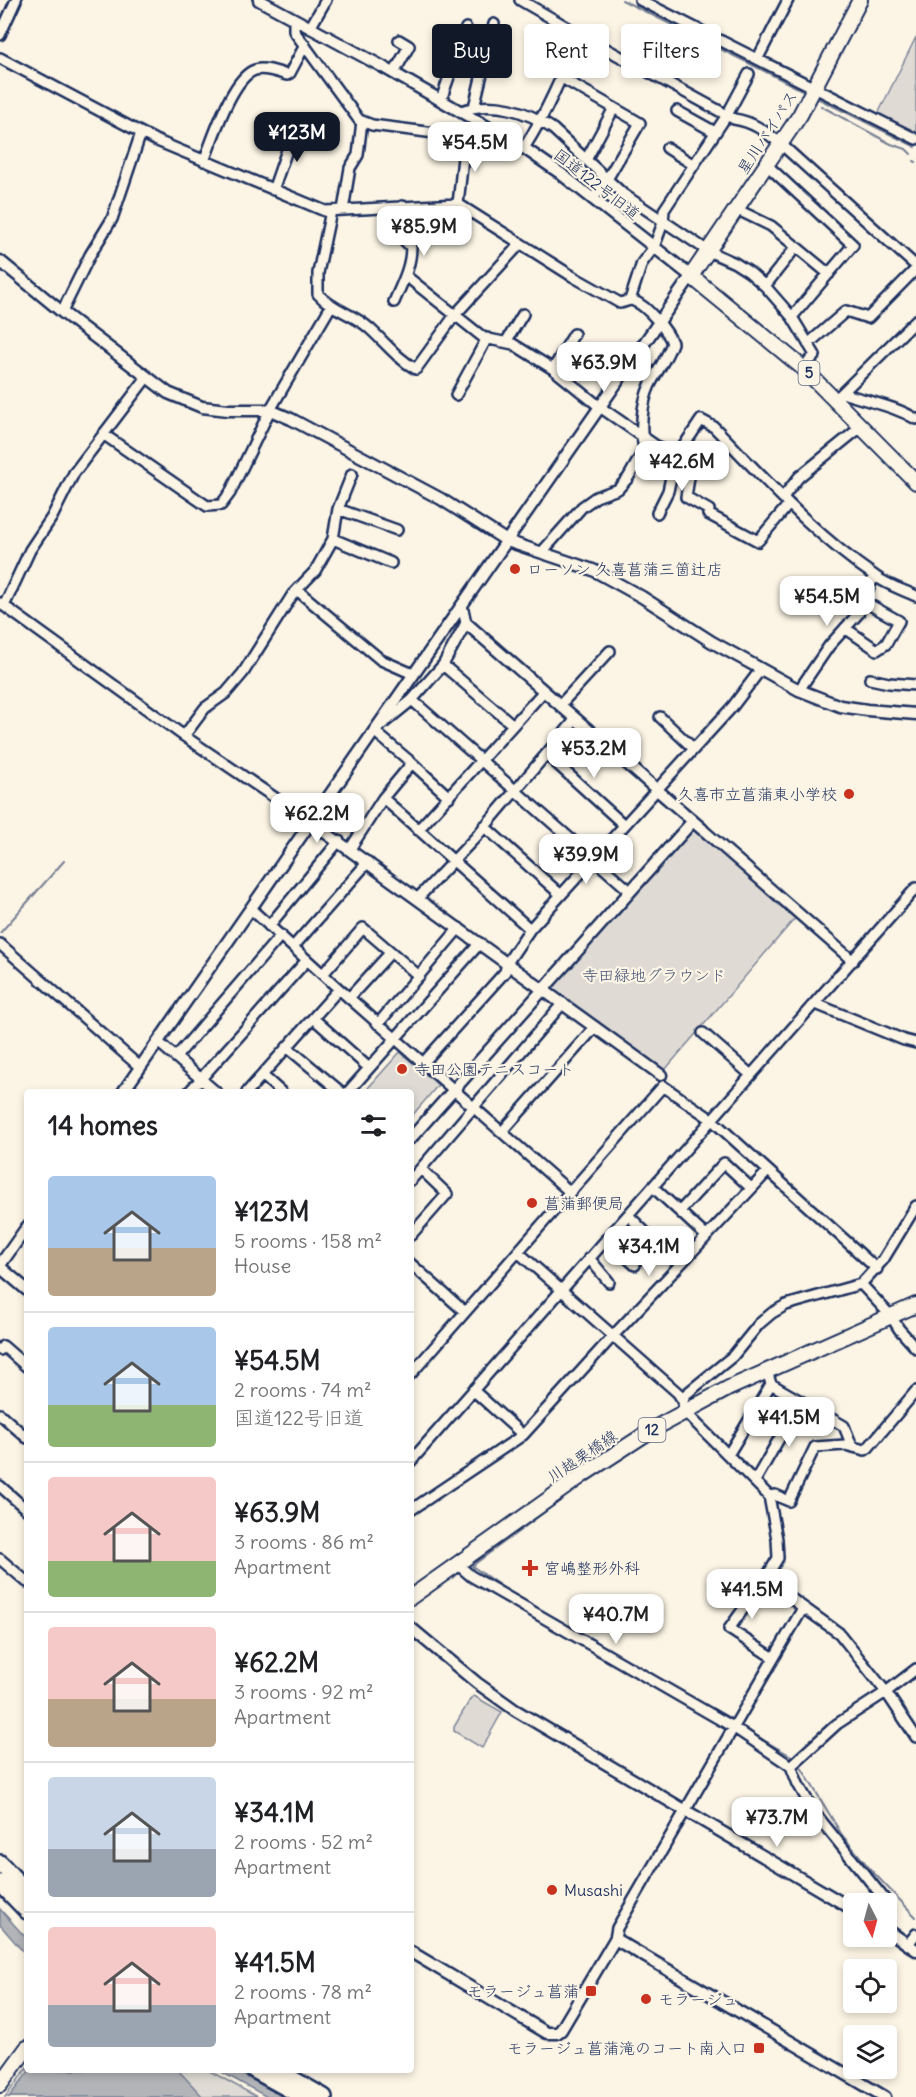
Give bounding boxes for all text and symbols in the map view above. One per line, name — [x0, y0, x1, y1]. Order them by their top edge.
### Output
chip: Buy — [432, 24, 512, 78]
chip: Rent — [524, 24, 609, 78]
chip: Filters — [621, 24, 721, 78]
street label: 星川バイパス — [733, 86, 801, 178]
pin: ¥123M — [255, 112, 339, 163]
text: ¥123M — [268, 119, 326, 144]
pin: ¥54.5M — [426, 122, 524, 173]
text: ¥54.5M — [442, 129, 508, 154]
street label: 国道122号旧道 — [550, 144, 644, 224]
pin: ¥85.9M — [375, 206, 473, 257]
text: ¥85.9M — [391, 213, 457, 238]
pin: ¥63.9M — [555, 342, 653, 393]
text: ¥63.9M — [571, 349, 637, 374]
road number: 5 — [798, 361, 820, 385]
pin: ¥42.6M — [633, 441, 731, 492]
text: ¥42.6M — [649, 448, 715, 473]
place label: ローソン 久喜菖蒲三箇辻店 — [527, 559, 723, 579]
marker: ローソン 久喜菖蒲三箇辻店 — [508, 562, 522, 576]
pin: ¥54.5M — [778, 576, 876, 627]
text: ¥54.5M — [794, 583, 860, 608]
pin: ¥53.2M — [545, 728, 643, 779]
text: ¥53.2M — [561, 735, 627, 760]
place label: 久喜市立菖蒲東小学校 — [677, 784, 837, 804]
marker: 久喜市立菖蒲東小学校 — [842, 787, 856, 801]
pin: ¥62.2M — [268, 793, 366, 844]
text: ¥62.2M — [284, 800, 350, 825]
pin: ¥39.9M — [537, 834, 635, 885]
text: ¥39.9M — [553, 841, 619, 866]
park label: 寺田緑地グラウンド — [582, 965, 726, 985]
place label: 寺田公園テニスコート — [414, 1059, 574, 1079]
marker: 寺田公園テニスコート — [395, 1062, 409, 1076]
text: 14 homes — [48, 1109, 158, 1142]
icon: filters — [357, 1109, 390, 1142]
place label: 菖蒲郵便局 — [544, 1193, 624, 1213]
text: ¥123M — [234, 1195, 310, 1228]
marker: 菖蒲郵便局 — [525, 1196, 539, 1210]
icon: home — [96, 1200, 168, 1272]
pin: ¥34.1M — [600, 1226, 698, 1277]
text: 5 rooms · 158 m² — [234, 1228, 382, 1253]
text: ¥34.1M — [618, 1233, 680, 1258]
text: House — [234, 1253, 291, 1278]
text: ¥54.5M — [234, 1344, 321, 1377]
icon: home — [96, 1351, 168, 1423]
text: 2 rooms · 74 m² — [234, 1377, 371, 1402]
pin: ¥41.5M — [740, 1397, 838, 1448]
text: ¥41.5M — [758, 1404, 820, 1429]
text: 国道122号旧道 — [234, 1405, 364, 1430]
road number: 12 — [638, 1418, 666, 1442]
street label: 川越栗橋線 — [543, 1425, 621, 1487]
text: ¥63.9M — [234, 1496, 320, 1529]
icon: home — [96, 1501, 168, 1573]
text: 3 rooms · 86 m² — [234, 1529, 374, 1554]
text: Apartment — [234, 1554, 331, 1579]
place label: 宮嶋整形外科 — [544, 1558, 640, 1578]
marker: 宮嶋整形外科 — [521, 1559, 539, 1577]
pin: ¥41.5M — [703, 1569, 801, 1620]
text: ¥41.5M — [721, 1576, 783, 1601]
pin: ¥40.7M — [567, 1594, 665, 1645]
text: ¥40.7M — [583, 1601, 649, 1626]
text: ¥62.2M — [234, 1646, 319, 1679]
icon: home — [96, 1651, 168, 1723]
text: 3 rooms · 92 m² — [234, 1679, 373, 1704]
text: Apartment — [234, 1704, 331, 1729]
text: ¥34.1M — [234, 1796, 315, 1829]
pin: ¥73.7M — [728, 1797, 826, 1848]
icon: home — [96, 1801, 168, 1873]
text: ¥73.7M — [745, 1804, 809, 1829]
text: 2 rooms · 52 m² — [234, 1829, 373, 1854]
text: Apartment — [234, 1854, 331, 1879]
place label: Musashi — [564, 1880, 623, 1900]
marker: Musashi — [545, 1883, 559, 1897]
north arrow — [843, 1893, 897, 1947]
map controls — [843, 1893, 897, 2079]
text: ¥41.5M — [234, 1946, 316, 1979]
icon: home — [96, 1951, 168, 2023]
button: locate — [843, 1959, 897, 2013]
text: 2 rooms · 78 m² — [234, 1979, 372, 2004]
place label: モラージュ菖蒲 — [467, 1981, 579, 2001]
marker: モラージュ菖蒲 — [584, 1984, 598, 1998]
place label: モラージュ — [658, 1989, 738, 2009]
marker: モラージュ — [639, 1992, 653, 2006]
text: Apartment — [234, 2004, 331, 2029]
button: layers — [843, 2025, 897, 2079]
place label: モラージュ菖蒲滝のコート南入口 — [507, 2038, 747, 2058]
marker: モラージュ菖蒲滝のコート南入口 — [752, 2041, 766, 2055]

